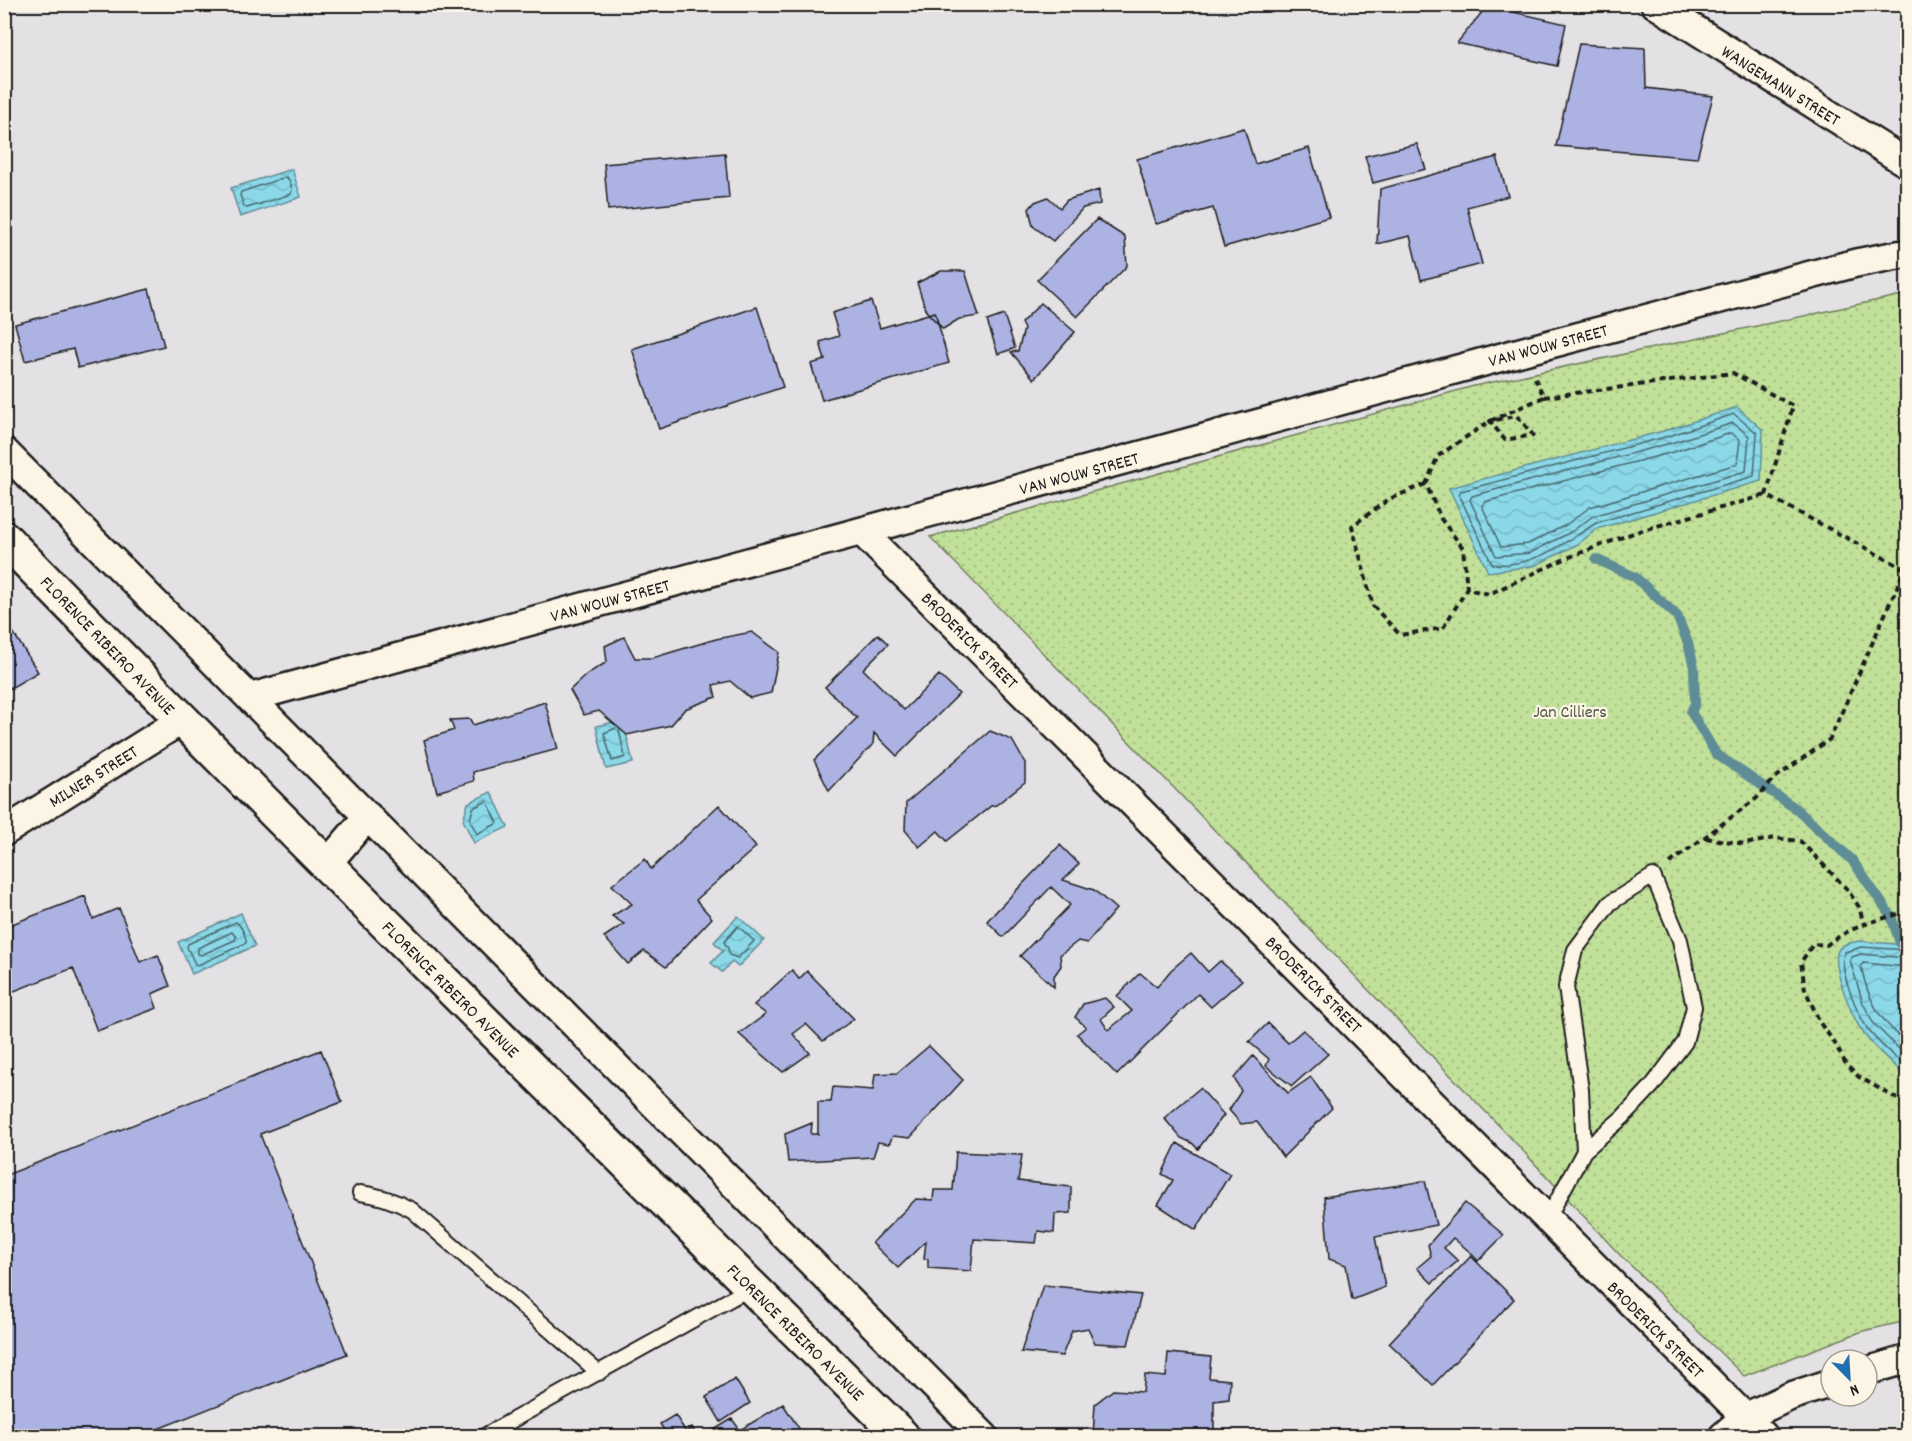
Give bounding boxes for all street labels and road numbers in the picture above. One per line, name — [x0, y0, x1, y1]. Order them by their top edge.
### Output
street label: WANGEMANN STREET — [1715, 40, 1844, 134]
street label: VAN WOUW STREET — [1486, 319, 1611, 375]
street label: VAN WOUW STREET — [1017, 447, 1142, 503]
street label: FLORENCE RIBEIRO AVENUE — [33, 572, 179, 722]
street label: VAN WOUW STREET — [548, 574, 673, 630]
street label: BRODERICK STREET — [914, 588, 1022, 696]
street label: MILNER STREET — [45, 741, 144, 815]
street label: FLORENCE RIBEIRO AVENUE — [375, 917, 523, 1065]
street label: BRODERICK STREET — [1258, 932, 1366, 1040]
street label: FLORENCE RIBEIRO AVENUE — [720, 1260, 868, 1408]
street label: BRODERICK STREET — [1600, 1277, 1708, 1385]

